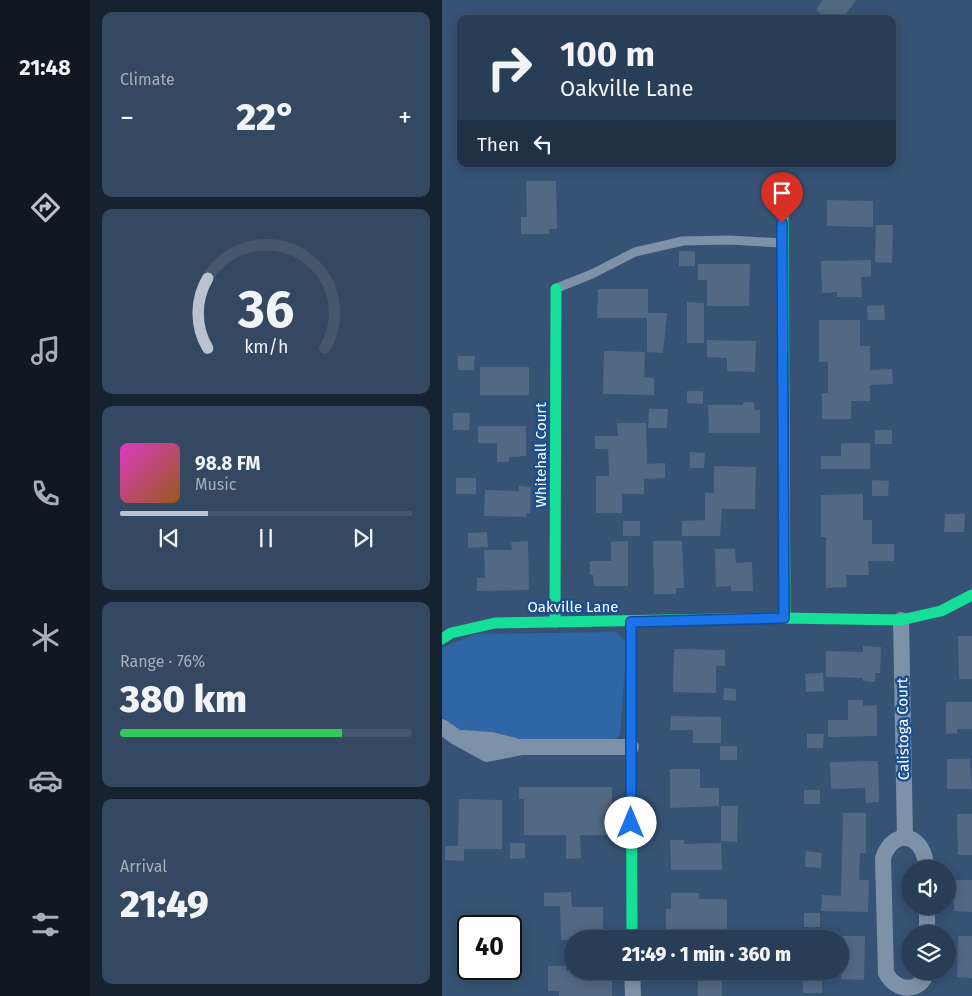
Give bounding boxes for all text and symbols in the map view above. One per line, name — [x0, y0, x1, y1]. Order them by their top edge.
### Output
text: 100 m — [560, 33, 655, 75]
icon: right — [477, 35, 542, 100]
text: 21:48 — [19, 54, 71, 81]
text: Climate — [120, 70, 175, 89]
text: Oakville Lane — [560, 75, 693, 102]
text: 22° — [236, 94, 296, 140]
text: − — [120, 101, 134, 134]
text: + — [398, 101, 412, 134]
icon: left — [529, 130, 557, 158]
text: Then — [477, 133, 519, 156]
pin — [761, 172, 803, 223]
icon: arrive — [768, 179, 796, 207]
icon: directions — [28, 190, 63, 225]
text: 36 — [237, 278, 294, 341]
icon: music — [28, 333, 63, 368]
text: km/h — [244, 336, 288, 358]
street label: Whitehall Court — [532, 402, 550, 508]
text: 98.8 FM — [195, 452, 260, 475]
text: Music — [195, 475, 236, 494]
icon: phone — [28, 476, 63, 511]
icon: previous — [155, 524, 183, 552]
icon: pause — [252, 524, 280, 552]
icon: next — [349, 524, 377, 552]
street label: Oakville Lane — [528, 598, 619, 616]
icon: climate — [28, 620, 63, 655]
text: Range · 76% — [120, 652, 205, 671]
text: 380 km — [120, 676, 247, 722]
street label: Calistoga Court — [893, 677, 913, 780]
icon: car — [28, 763, 63, 798]
position arrow — [604, 796, 656, 848]
text: Arrival — [120, 857, 167, 876]
map controls — [901, 860, 956, 980]
button: sound — [901, 860, 956, 915]
text: 21:49 — [120, 881, 209, 927]
icon: filters — [28, 907, 63, 942]
speed limit sign: 40 — [457, 915, 522, 980]
button: layers — [901, 925, 956, 980]
text: 21:49 · 1 min · 360 m — [622, 943, 791, 966]

